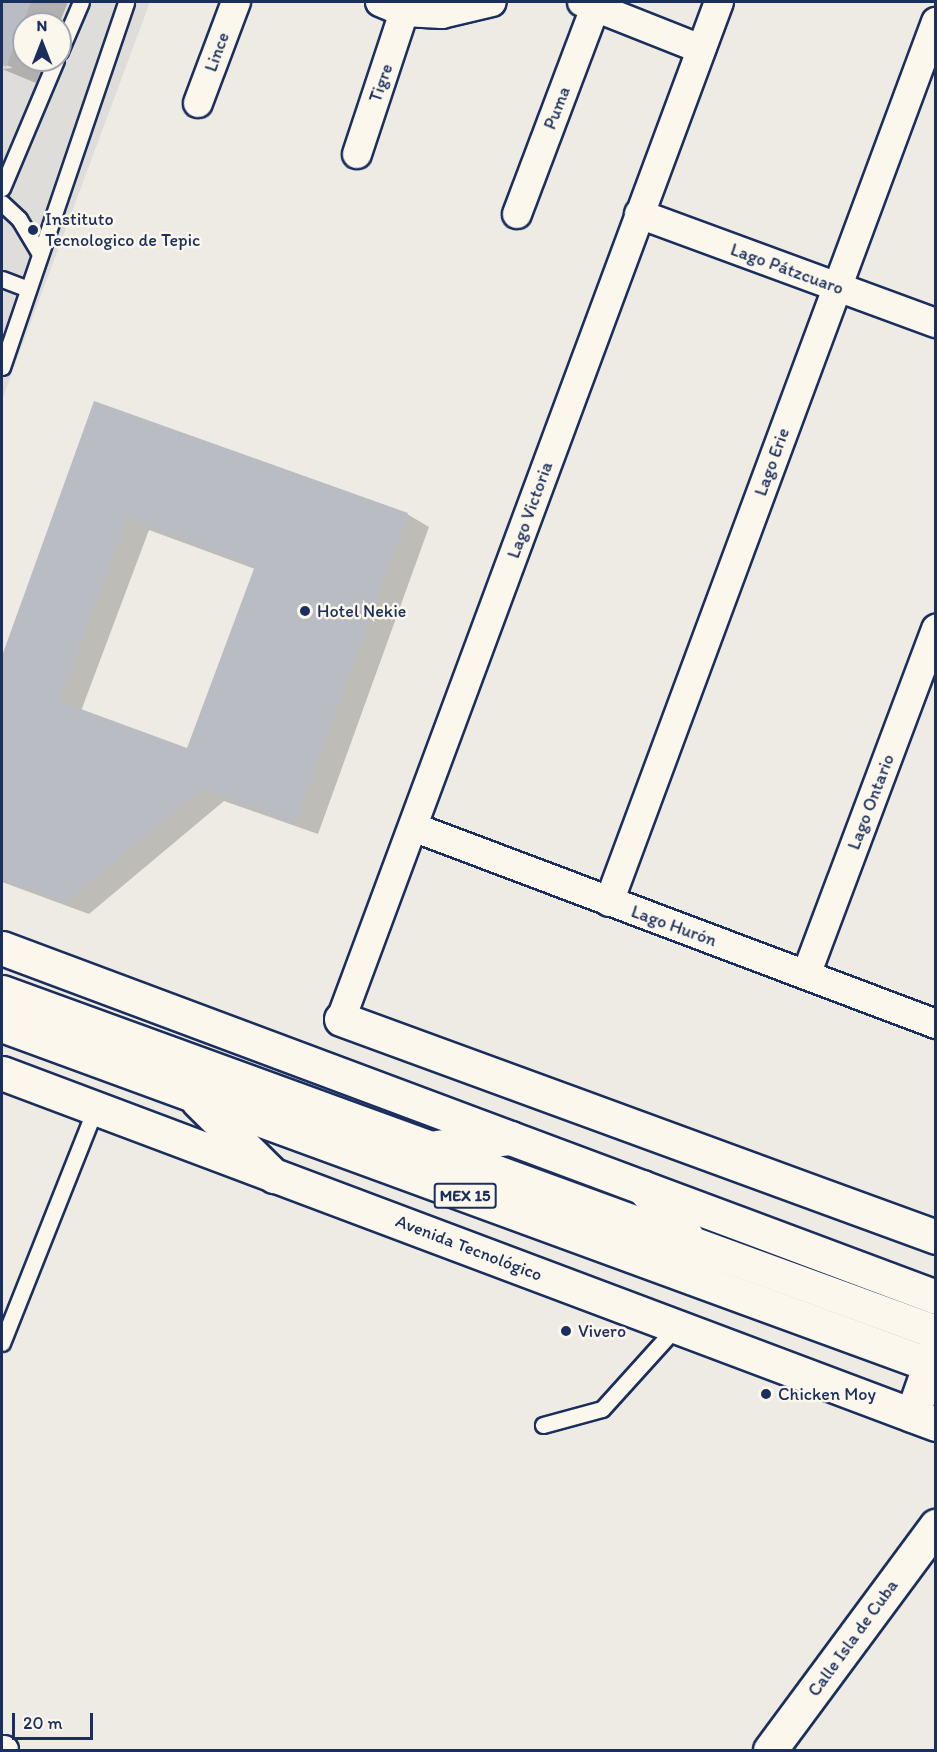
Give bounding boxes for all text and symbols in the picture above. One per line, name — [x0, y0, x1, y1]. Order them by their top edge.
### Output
north arrow — [12, 12, 72, 72]
text: N — [37, 16, 47, 35]
street label: Lince — [200, 29, 234, 75]
street label: Tigre — [364, 61, 398, 105]
street label: Puma — [539, 83, 575, 133]
place label: Instituto Tecnologico de Tepic — [45, 209, 200, 252]
marker: Instituto Tecnologico de Tepic — [26, 223, 40, 237]
street label: Lago Pátzcuaro — [728, 239, 846, 299]
street label: Lago Erie — [750, 425, 794, 499]
street label: Lago Victoria — [502, 459, 558, 561]
place label: Hotel Nekie — [317, 600, 406, 622]
marker: Hotel Nekie — [298, 604, 312, 618]
street label: Lago Ontario — [843, 751, 899, 853]
street label: Lago Hurón — [628, 901, 720, 951]
road number: MEX 15 — [434, 1183, 496, 1209]
street label: Avenida Tecnológico — [393, 1210, 545, 1286]
place label: Vivero — [578, 1320, 626, 1342]
marker: Vivero — [559, 1324, 573, 1338]
place label: Chicken Moy — [778, 1383, 876, 1405]
marker: Chicken Moy — [759, 1387, 773, 1401]
street label: Calle Isla de Cuba — [803, 1575, 903, 1701]
scale bar — [15, 1701, 96, 1739]
text: 20 m — [23, 1712, 63, 1734]

